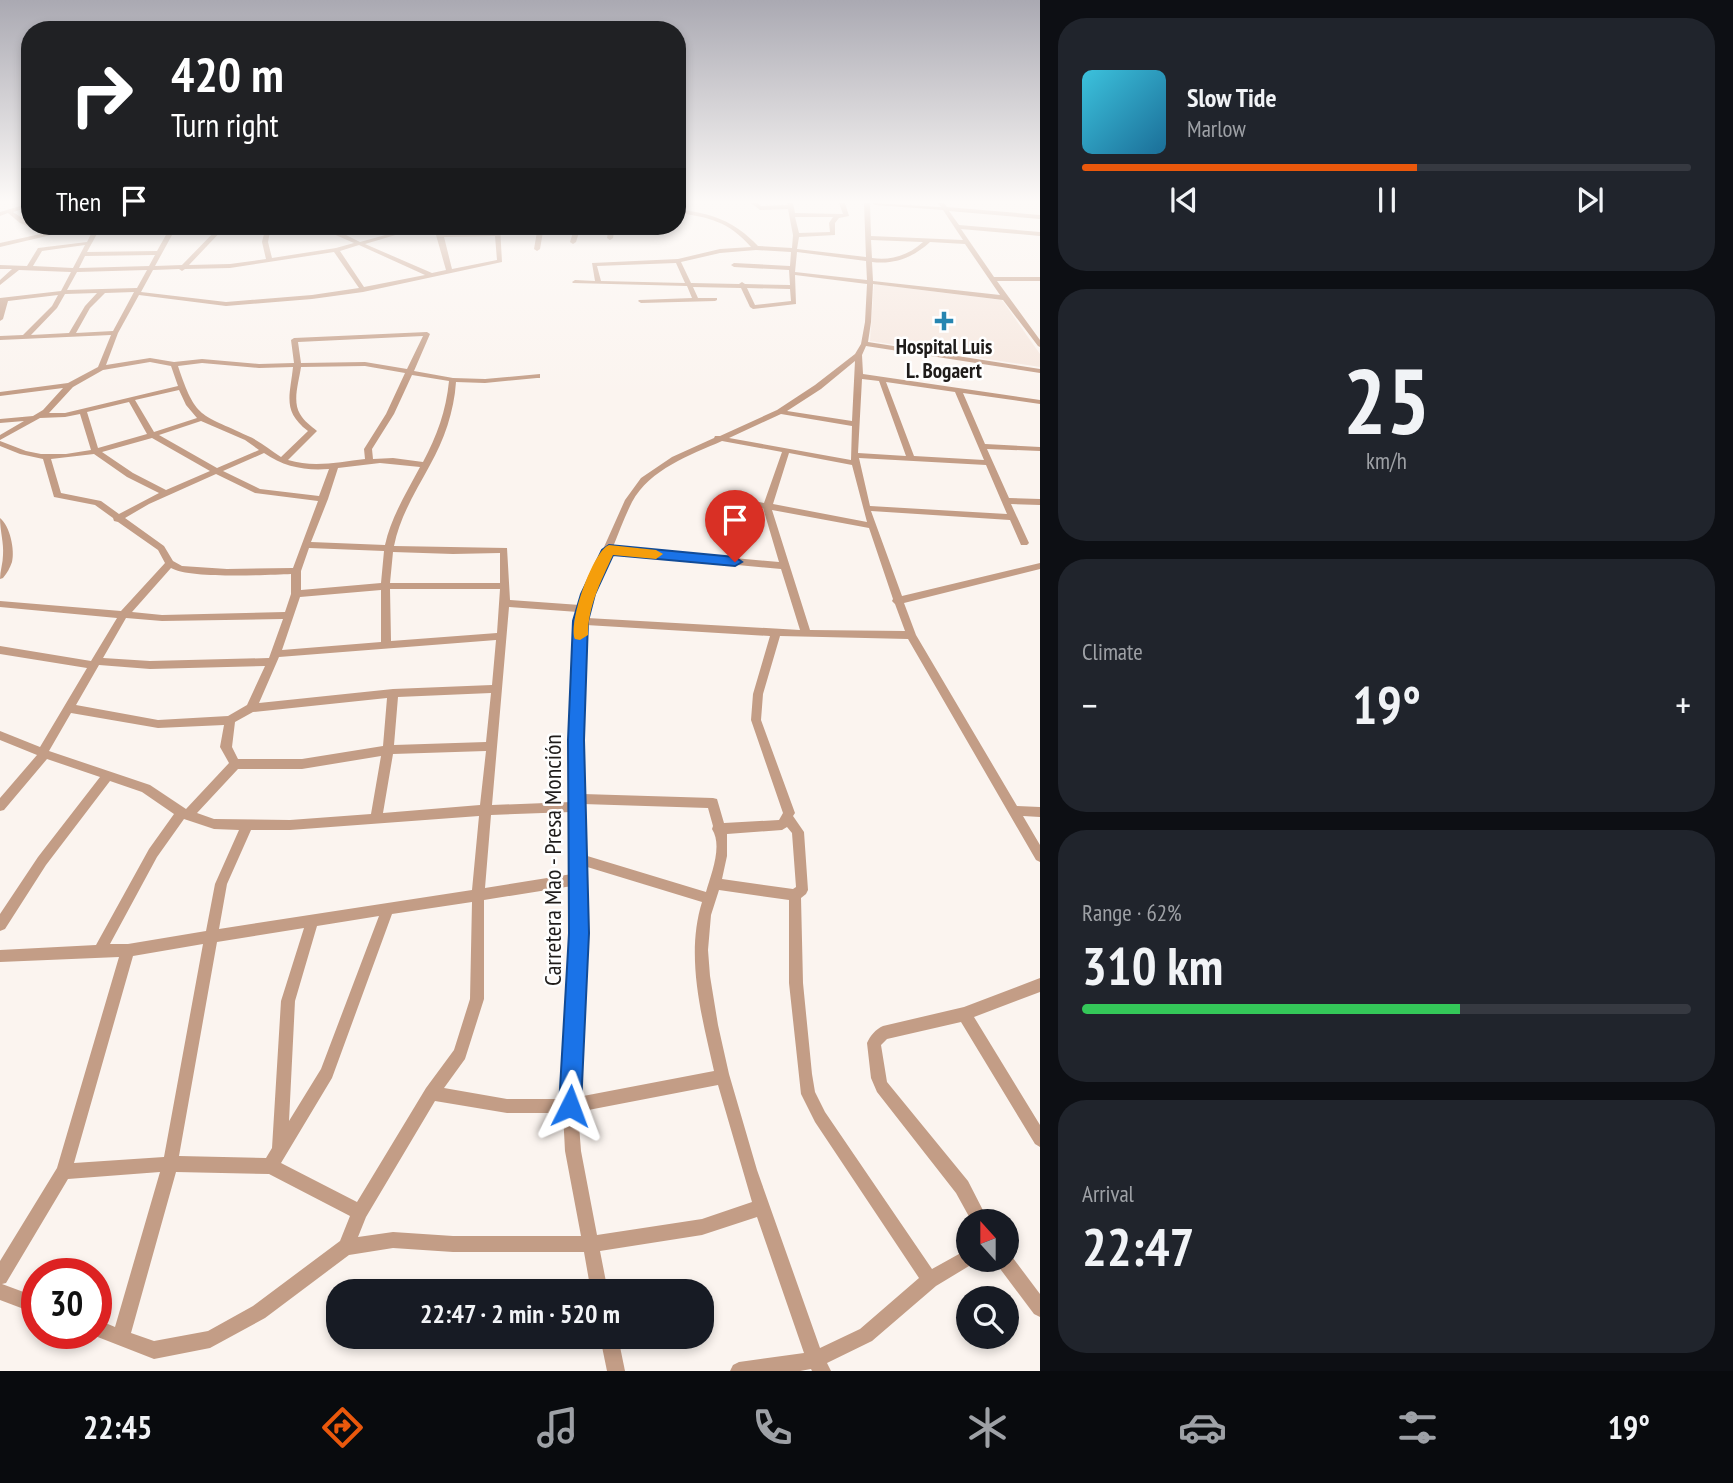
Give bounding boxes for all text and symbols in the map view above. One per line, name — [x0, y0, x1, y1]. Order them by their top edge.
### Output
text: 420 m — [171, 42, 284, 106]
icon: right — [56, 49, 147, 140]
text: Slow Tide — [1187, 81, 1277, 114]
text: Turn right — [171, 104, 279, 146]
text: Marlow — [1187, 114, 1246, 143]
icon: previous — [1165, 181, 1203, 219]
icon: pause — [1368, 181, 1406, 219]
icon: next — [1571, 181, 1609, 219]
icon: arrive — [115, 182, 153, 220]
text: Then — [56, 185, 101, 218]
marker: Hospital Luis L. Bogaert — [934, 311, 954, 331]
place label: Hospital Luis L. Bogaert — [896, 333, 992, 384]
text: 25 — [1343, 341, 1430, 459]
text: km/h — [1366, 446, 1407, 475]
pin — [705, 490, 765, 562]
icon: arrive — [716, 501, 754, 539]
text: Climate — [1082, 637, 1143, 666]
text: 19° — [1352, 671, 1421, 738]
text: − — [1082, 680, 1098, 729]
text: + — [1675, 680, 1691, 729]
street label: Carretera Mao - Presa Monción — [537, 734, 568, 986]
text: Range · 62% — [1082, 898, 1182, 927]
text: 310 km — [1082, 932, 1223, 999]
position arrow — [533, 1069, 607, 1143]
text: Arrival — [1082, 1179, 1134, 1208]
north arrow — [956, 1209, 1018, 1272]
map controls — [956, 1209, 1019, 1349]
text: 22:47 — [1082, 1213, 1194, 1280]
speed limit sign: 30 — [21, 1258, 112, 1349]
button: search — [956, 1286, 1019, 1349]
text: 22:47 · 2 min · 520 m — [420, 1297, 620, 1330]
icon: directions — [318, 1403, 367, 1452]
icon: music — [533, 1403, 582, 1452]
icon: phone — [748, 1403, 797, 1452]
icon: climate — [963, 1403, 1012, 1452]
icon: car — [1178, 1403, 1227, 1452]
icon: filters — [1393, 1403, 1442, 1452]
text: 22:45 — [83, 1406, 152, 1448]
text: 19° — [1608, 1406, 1650, 1448]

